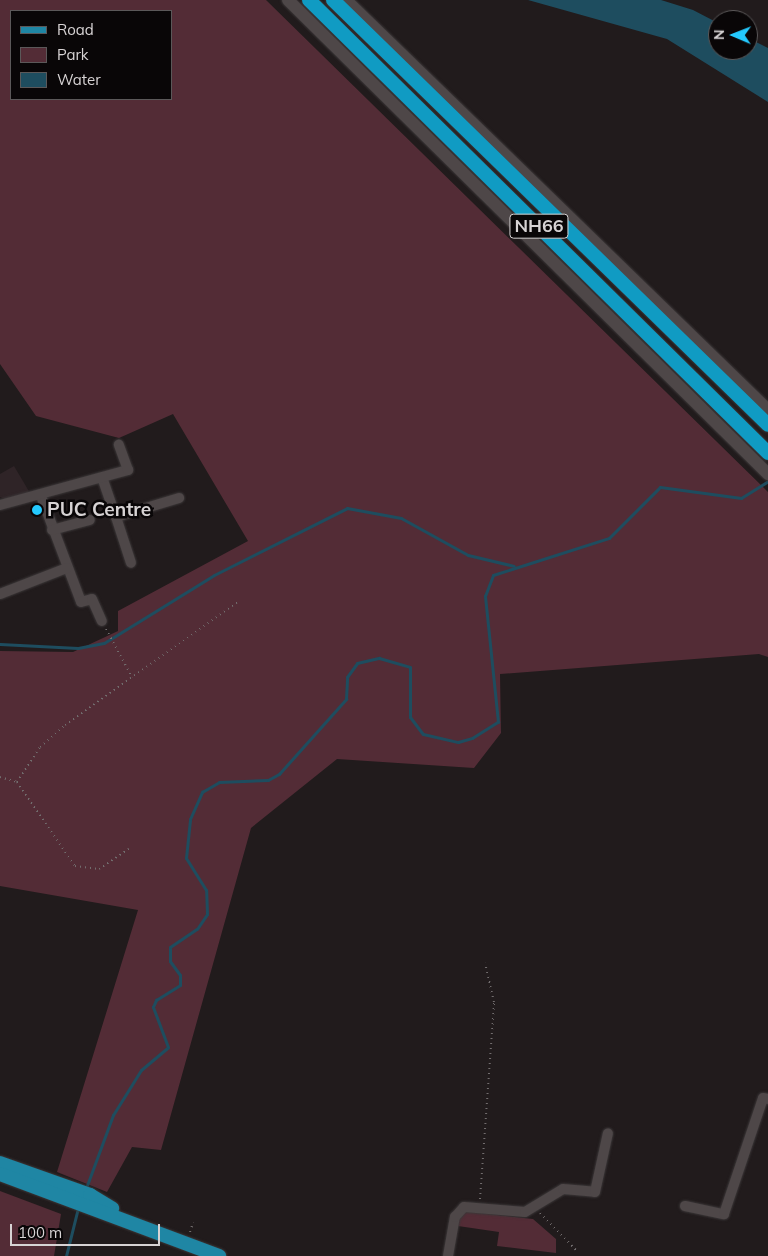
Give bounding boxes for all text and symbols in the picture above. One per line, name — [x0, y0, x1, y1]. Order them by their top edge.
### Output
legend — [10, 10, 172, 100]
north arrow — [708, 10, 758, 60]
text: Road — [57, 20, 94, 39]
text: N — [710, 29, 728, 40]
text: Park — [57, 45, 89, 64]
text: Water — [57, 70, 101, 89]
road number: NH66 — [509, 210, 569, 242]
place label: PUC Centre — [47, 499, 151, 521]
marker: PUC Centre — [31, 504, 43, 516]
scale bar — [12, 1214, 162, 1246]
text: 100 m — [18, 1223, 62, 1242]

